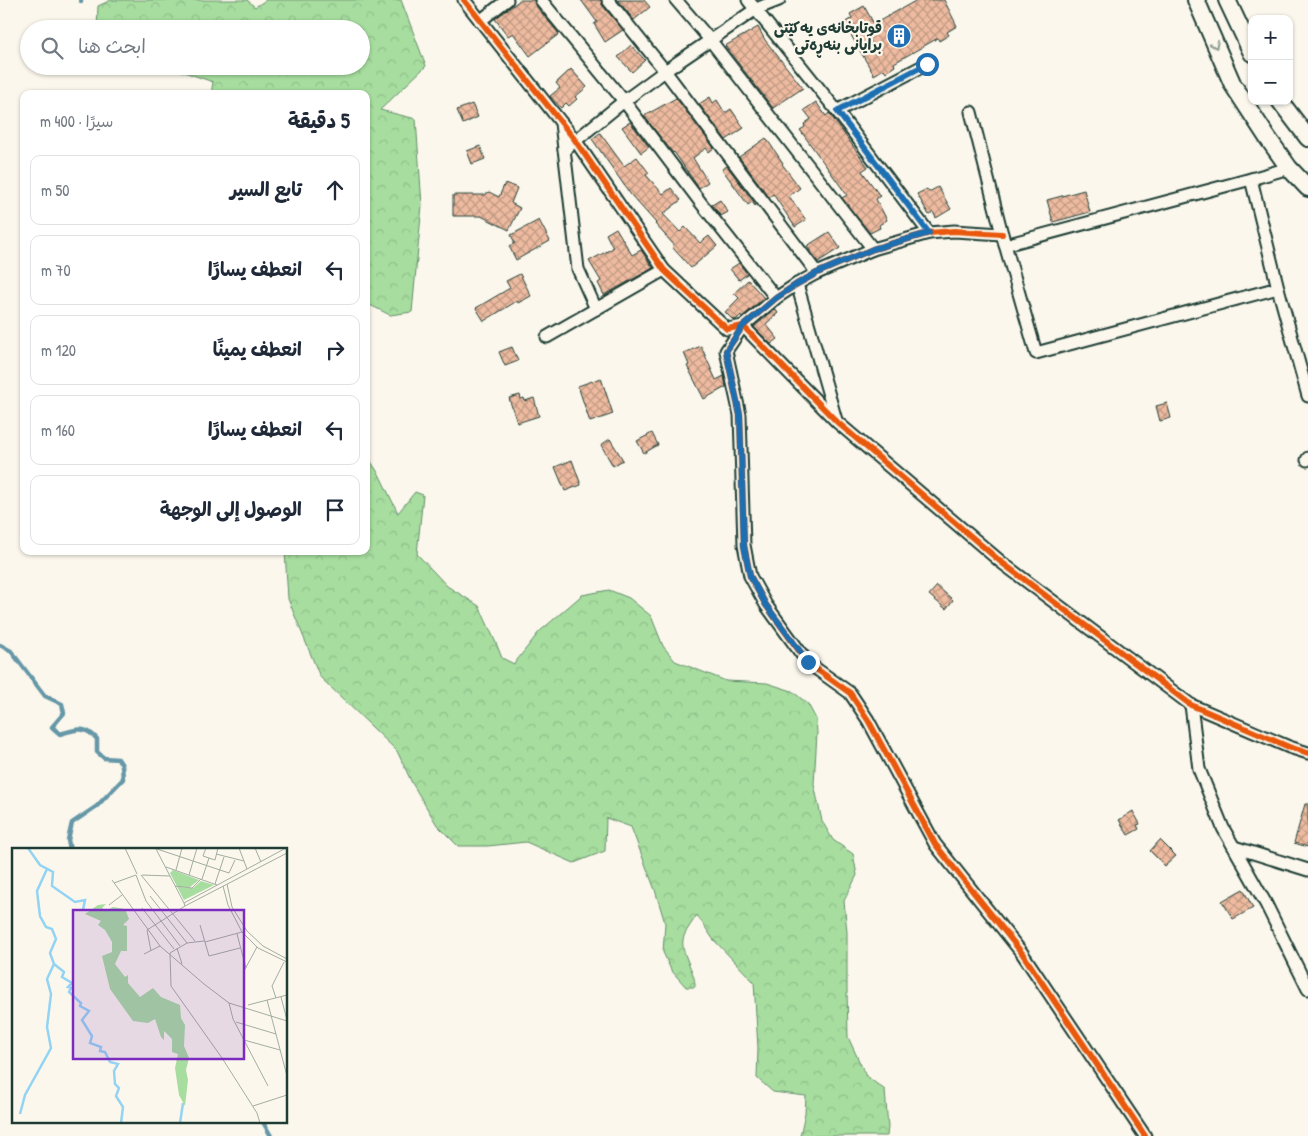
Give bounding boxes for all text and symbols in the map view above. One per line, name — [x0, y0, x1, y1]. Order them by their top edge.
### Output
map controls — [1248, 15, 1293, 105]
button: + — [1248, 15, 1293, 60]
place label: قوتابخانەی یەکێتی برایانی بنەڕەتی — [774, 17, 882, 58]
search box — [20, 20, 370, 75]
building icon: قوتابخانەی یەکێتی برایانی بنەڕەتی — [886, 23, 912, 49]
text: ابحث هنا — [78, 33, 146, 59]
icon: search — [38, 34, 66, 62]
one-way arrow — [1209, 40, 1220, 49]
route start — [916, 53, 939, 76]
button: − — [1248, 60, 1293, 105]
text: 5 دقيقة — [288, 106, 350, 135]
text: سيرًا · 400 m — [40, 110, 113, 132]
text: تابع السير — [230, 176, 302, 202]
icon: ahead — [321, 176, 349, 204]
text: 50 m — [41, 179, 70, 201]
text: انعطف يسارًا — [208, 256, 302, 282]
icon: left — [321, 256, 349, 284]
text: 70 m — [41, 259, 71, 281]
text: انعطف يمينًا — [213, 336, 302, 362]
icon: right — [321, 336, 349, 364]
text: 120 m — [41, 339, 76, 361]
text: انعطف يسارًا — [208, 416, 302, 442]
icon: left — [321, 416, 349, 444]
text: 160 m — [41, 419, 75, 441]
text: الوصول إلى الوجهة — [160, 496, 302, 522]
icon: arrive — [321, 496, 349, 524]
route end — [797, 651, 820, 674]
inset map — [12, 848, 288, 1124]

